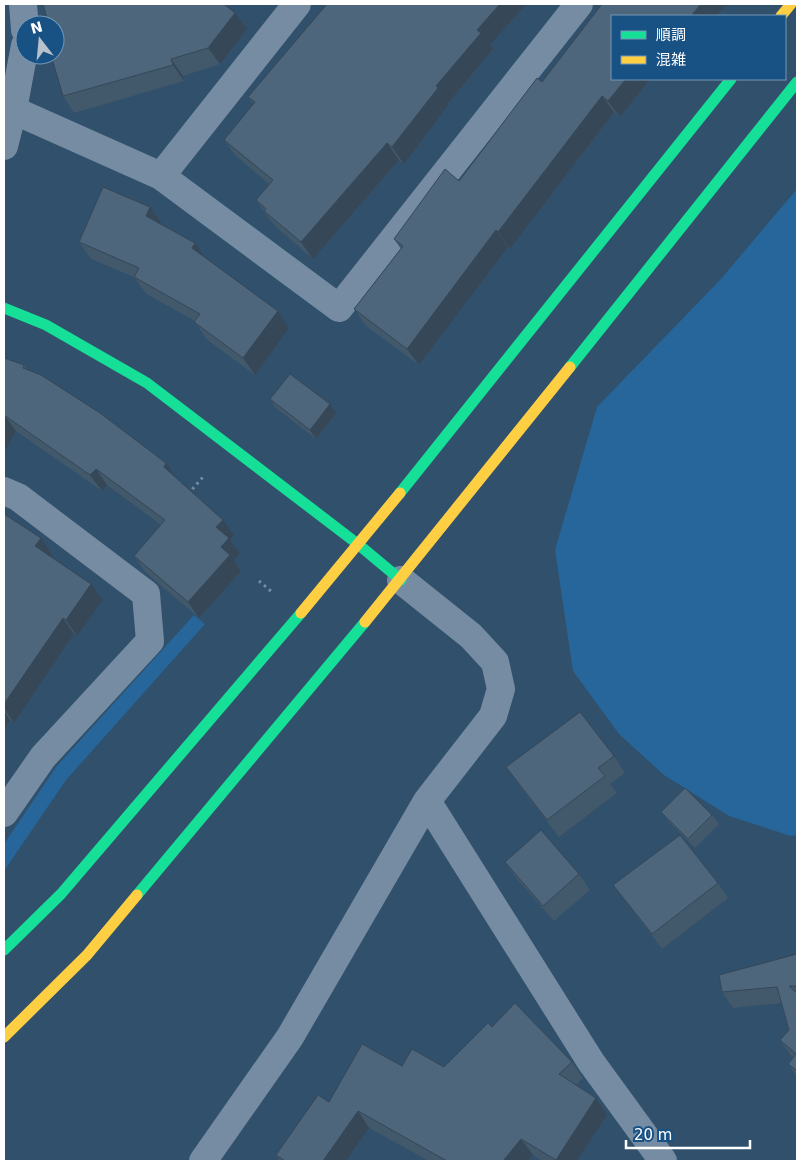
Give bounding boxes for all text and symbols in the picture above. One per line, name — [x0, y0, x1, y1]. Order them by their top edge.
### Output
north arrow — [15, 15, 65, 65]
legend — [611, 15, 786, 80]
text: N — [29, 18, 44, 37]
text: 順調 — [656, 26, 686, 44]
text: 混雑 — [656, 51, 686, 69]
scale bar — [626, 1118, 750, 1150]
text: 20 m — [634, 1126, 672, 1144]

